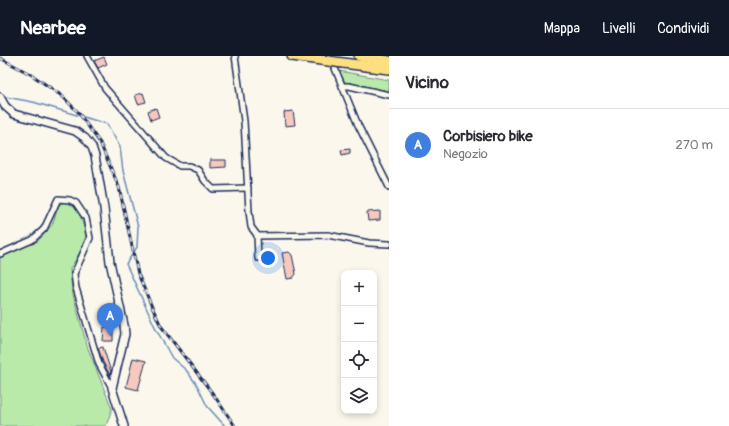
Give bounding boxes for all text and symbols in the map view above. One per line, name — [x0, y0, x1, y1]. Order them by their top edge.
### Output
text: Nearbee — [20, 16, 86, 40]
text: Mappa — [544, 20, 580, 37]
text: Livelli — [602, 20, 635, 37]
text: Condividi — [657, 20, 709, 37]
text: Vicino — [405, 72, 449, 93]
text: Corbisiero bike — [443, 127, 533, 146]
text: A — [414, 137, 422, 153]
text: 270 m — [676, 137, 713, 153]
text: Negozio — [443, 146, 488, 162]
your location — [258, 248, 278, 268]
map controls — [341, 270, 377, 414]
button: + — [341, 270, 377, 306]
pin: A — [97, 303, 123, 336]
button: − — [341, 306, 377, 342]
button: locate — [341, 342, 377, 378]
button: layers — [341, 378, 377, 414]

